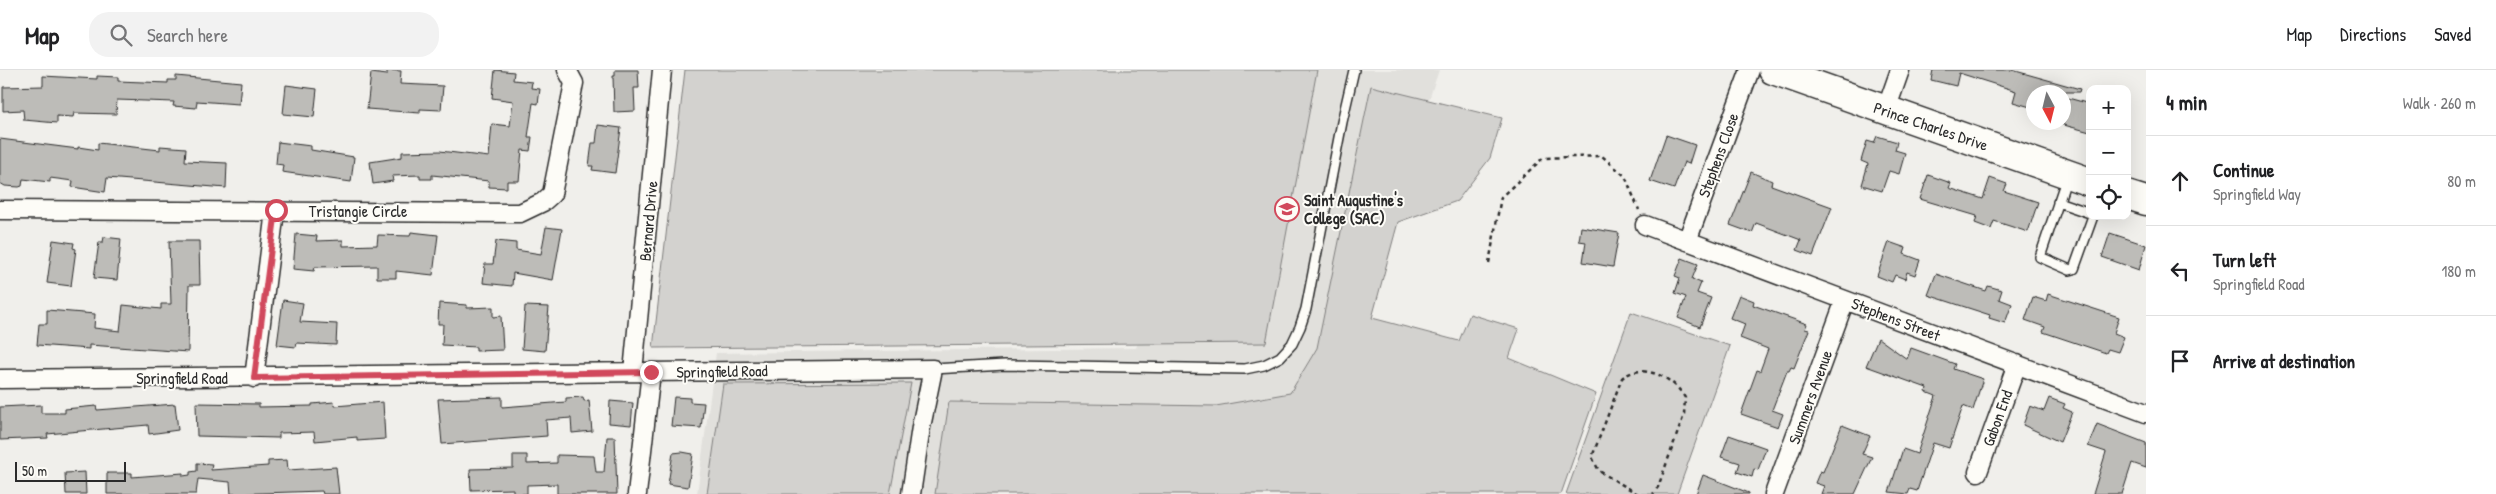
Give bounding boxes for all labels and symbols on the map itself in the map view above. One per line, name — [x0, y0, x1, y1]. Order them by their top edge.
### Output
north arrow — [2026, 85, 2071, 130]
street label: Prince Charles Drive — [1871, 96, 1992, 156]
street label: Stephens Close — [1693, 109, 1744, 200]
street label: Bernard Drive — [634, 179, 663, 262]
place label: Saint Augustine's College (SAC) — [1304, 189, 1404, 230]
school or university icon: Saint Augustine's College (SAC) — [1274, 196, 1300, 222]
route start — [265, 199, 288, 222]
street label: Tristangie Circle — [309, 200, 408, 222]
street label: Stephens Street — [1848, 292, 1944, 346]
street label: Summers Avenue — [1783, 346, 1837, 447]
street label: Springfield Road — [676, 359, 768, 383]
route end — [640, 361, 663, 384]
street label: Springfield Road — [136, 367, 228, 389]
street label: Gabon End — [1977, 387, 2017, 449]
scale bar — [15, 459, 126, 482]

